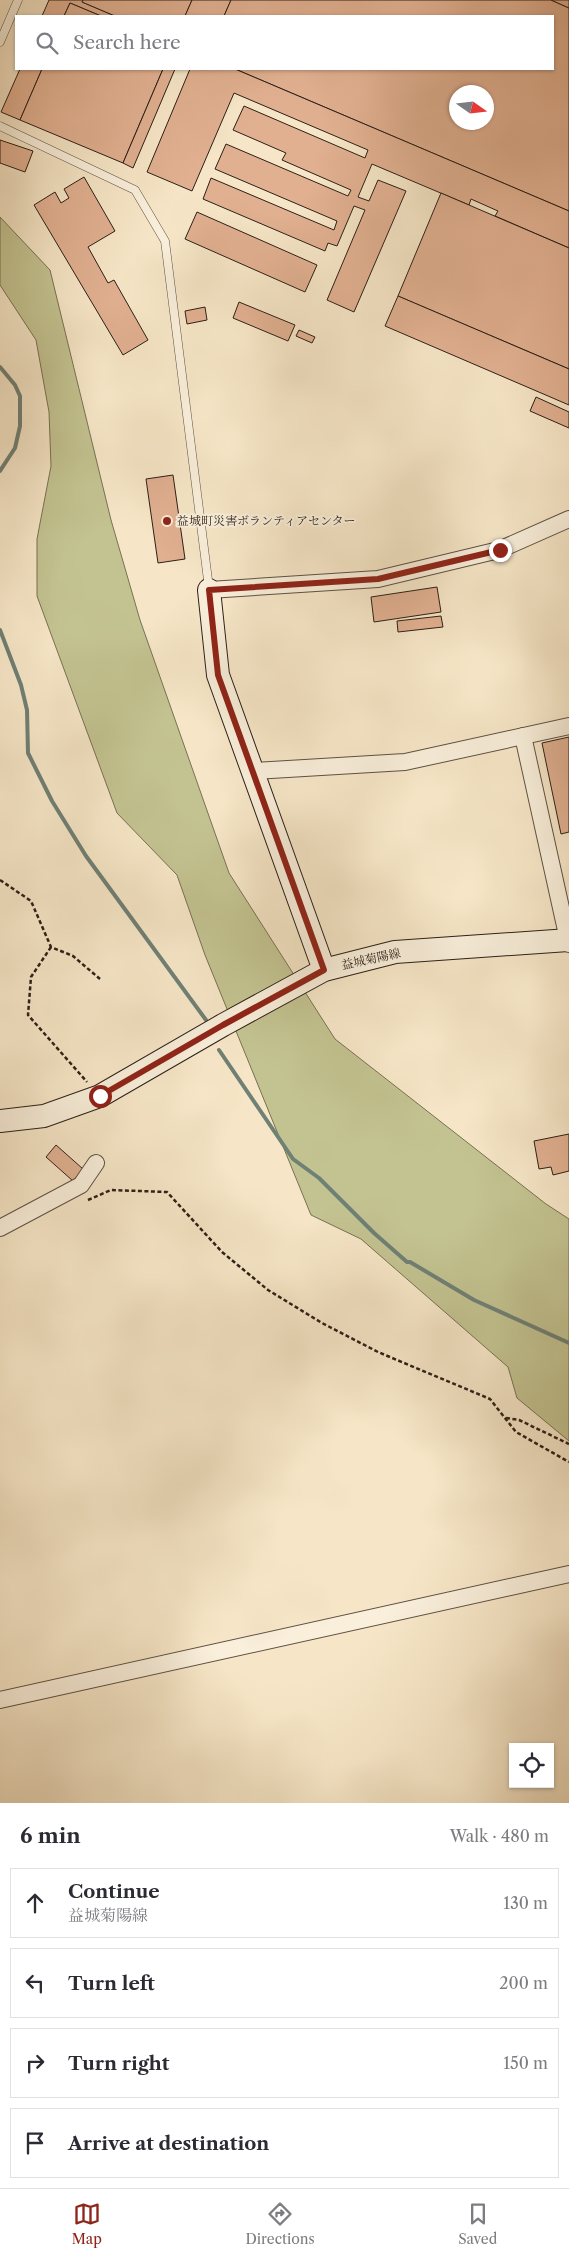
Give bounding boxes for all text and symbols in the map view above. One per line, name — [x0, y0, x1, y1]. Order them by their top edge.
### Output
search box — [15, 15, 554, 70]
icon: search — [33, 29, 61, 57]
text: Search here — [73, 31, 181, 54]
north arrow — [449, 85, 494, 130]
place label: 益城町災害ボランティアセンター — [177, 513, 355, 528]
marker: 益城町災害ボランティアセンター — [161, 515, 173, 527]
route end — [489, 539, 512, 562]
street label: 益城菊陽線 — [340, 945, 402, 972]
route start — [89, 1085, 112, 1108]
map controls — [509, 1743, 554, 1788]
button: locate — [509, 1743, 554, 1788]
text: 6 min — [20, 1823, 81, 1848]
text: Walk · 480 m — [450, 1826, 549, 1846]
text: Continue — [68, 1880, 160, 1903]
icon: ahead — [21, 1889, 49, 1917]
text: 130 m — [503, 1893, 548, 1913]
text: 益城菊陽線 — [68, 1905, 148, 1925]
icon: left — [21, 1969, 49, 1997]
text: Turn left — [68, 1972, 155, 1995]
text: 200 m — [499, 1973, 548, 1993]
icon: right — [21, 2049, 49, 2077]
text: Turn right — [68, 2052, 169, 2075]
text: 150 m — [503, 2053, 548, 2073]
icon: arrive — [21, 2129, 49, 2157]
text: Arrive at destination — [68, 2132, 269, 2155]
tab: Map — [72, 2200, 102, 2248]
tab: Directions — [245, 2200, 315, 2248]
tab: Saved — [458, 2200, 497, 2248]

